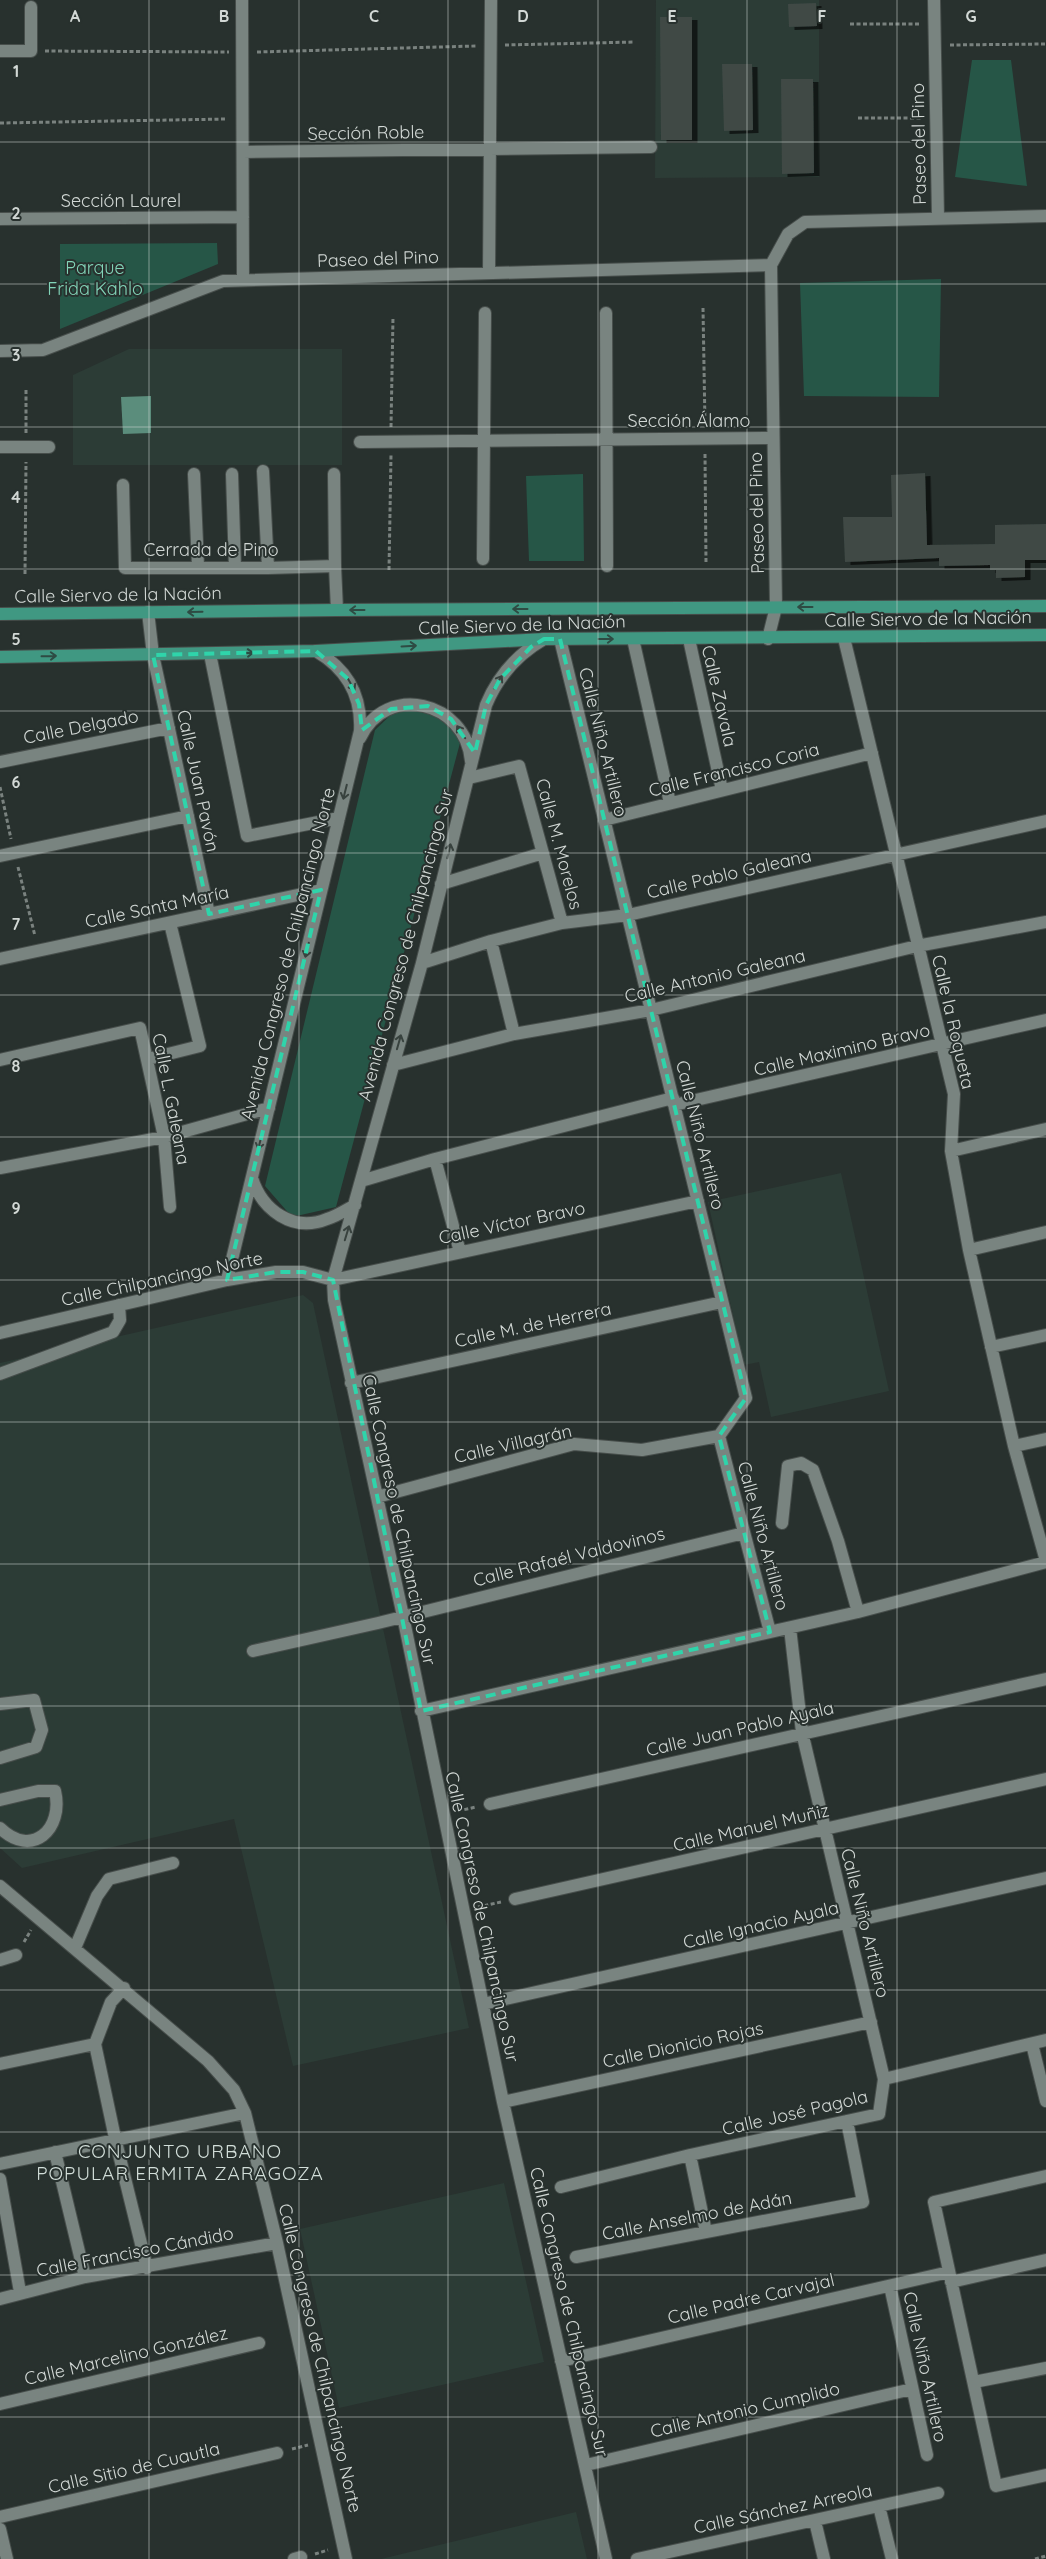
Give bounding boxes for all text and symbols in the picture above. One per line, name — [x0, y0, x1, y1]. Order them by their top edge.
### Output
text: A — [70, 6, 81, 26]
text: B — [219, 6, 229, 26]
text: C — [369, 6, 379, 26]
text: D — [517, 6, 529, 26]
text: E — [667, 6, 677, 26]
text: F — [818, 6, 827, 26]
text: G — [965, 6, 977, 26]
text: 1 — [13, 61, 19, 81]
street label: Paseo del Pino — [906, 83, 931, 205]
street label: Sección Roble — [307, 120, 425, 145]
street label: Sección Laurel — [61, 189, 181, 212]
text: 2 — [11, 203, 21, 223]
street label: Paseo del Pino — [317, 245, 439, 272]
park label: Parque Frida Kahlo — [47, 256, 143, 300]
text: 3 — [12, 345, 20, 365]
street label: Sección Álamo — [628, 409, 750, 432]
street label: Paseo del Pino — [744, 452, 769, 574]
text: 4 — [11, 487, 21, 507]
street label: Cerrada de Pino — [143, 538, 279, 561]
street label: Calle Siervo de la Nación — [14, 581, 222, 608]
one-way arrow — [797, 602, 814, 612]
one-way arrow — [512, 604, 528, 614]
one-way arrow — [350, 605, 366, 615]
street label: Calle Siervo de la Nación — [824, 605, 1032, 632]
one-way arrow — [187, 607, 204, 617]
street label: Calle Siervo de la Nación — [418, 609, 626, 640]
text: 5 — [11, 629, 21, 649]
one-way arrow — [598, 634, 614, 644]
one-way arrow — [400, 642, 416, 651]
street label: Calle Zavala — [697, 643, 742, 749]
one-way arrow — [238, 648, 254, 658]
one-way arrow — [40, 651, 56, 661]
street label: Calle Niño Artillero — [574, 665, 633, 819]
one-way arrow — [493, 675, 503, 689]
one-way arrow — [346, 677, 356, 691]
street label: Calle Delgado — [21, 704, 140, 749]
street label: Calle Juan Pavón — [172, 708, 225, 854]
one-way arrow — [456, 725, 466, 739]
street label: Calle Francisco Coria — [646, 737, 822, 802]
text: 6 — [12, 772, 21, 792]
street label: Calle M. Morelos — [531, 776, 588, 912]
one-way arrow — [340, 783, 349, 799]
street label: Avenida Congreso de Chilpancingo Norte — [235, 785, 340, 1123]
street label: Avenida Congreso de Chilpancingo Sur — [353, 786, 458, 1104]
street label: Calle Pablo Galeana — [644, 843, 813, 904]
one-way arrow — [445, 844, 454, 860]
street label: Calle Santa María — [83, 880, 231, 933]
text: 7 — [12, 914, 21, 934]
one-way arrow — [302, 941, 311, 957]
street label: Calle Antonio Galeana — [622, 944, 808, 1008]
street label: Calle la Roqueta — [927, 953, 980, 1091]
street label: Calle Maximino Bravo — [752, 1018, 932, 1081]
street label: Calle L. Galeana — [147, 1031, 196, 1167]
one-way arrow — [395, 1035, 404, 1051]
text: 8 — [12, 1056, 21, 1076]
street label: Calle Niño Artillero — [671, 1058, 730, 1212]
one-way arrow — [255, 1133, 264, 1149]
street label: Calle Víctor Bravo — [437, 1196, 587, 1249]
text: 9 — [11, 1198, 21, 1218]
one-way arrow — [342, 1225, 352, 1241]
street label: Calle Chilpancingo Norte — [59, 1246, 265, 1311]
street label: Calle M. de Herrera — [453, 1297, 613, 1352]
street label: Calle Congreso de Chilpancingo Sur — [357, 1372, 442, 1667]
street label: Calle Villagrán — [452, 1419, 574, 1468]
street label: Calle Niño Artillero — [733, 1459, 794, 1613]
street label: Calle Rafaél Valdovinos — [471, 1522, 667, 1591]
street label: Calle Juan Pablo Ayala — [644, 1696, 836, 1761]
street label: Calle Congreso de Chilpancingo Sur — [440, 1769, 525, 2064]
street label: Calle Manuel Muñiz — [671, 1798, 831, 1857]
street label: Calle Niño Artillero — [836, 1846, 895, 2000]
street label: Calle Ignacio Ayala — [681, 1895, 841, 1954]
street label: Calle Dionicio Rojas — [600, 2016, 765, 2073]
street label: Calle José Pagola — [720, 2085, 870, 2140]
district label: CONJUNTO URBANO POPULAR ERMITA ZARAGOZA — [36, 2139, 324, 2185]
street label: Calle Congreso de Chilpancingo Sur — [525, 2165, 614, 2459]
street label: Calle Anselmo de Adán — [600, 2186, 794, 2245]
street label: Calle Congreso de Chilpancingo Norte — [274, 2201, 367, 2515]
street label: Calle Francisco Cándido — [34, 2221, 235, 2282]
street label: Calle Padre Carvajal — [665, 2268, 837, 2329]
street label: Calle Niño Artillero — [898, 2290, 953, 2444]
street label: Calle Marcelino González — [22, 2321, 230, 2390]
street label: Calle Antonio Cumplido — [648, 2376, 842, 2443]
street label: Calle Sitio de Cuautla — [46, 2437, 222, 2498]
street label: Calle Sánchez Arreola — [692, 2478, 874, 2539]

